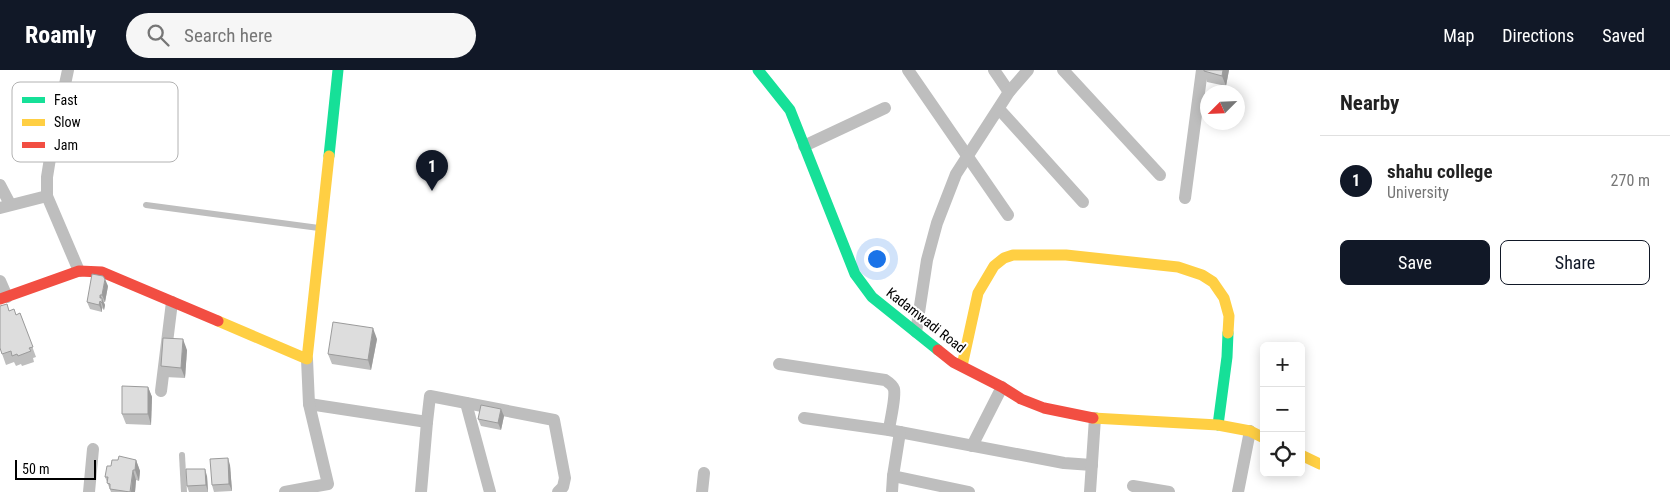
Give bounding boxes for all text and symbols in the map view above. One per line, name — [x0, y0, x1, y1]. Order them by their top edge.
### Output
search box — [126, 13, 476, 58]
text: Roamly — [25, 21, 96, 49]
icon: search — [144, 21, 172, 49]
text: Search here — [184, 24, 272, 47]
text: Map — [1443, 25, 1474, 46]
text: Directions — [1502, 25, 1574, 46]
text: Saved — [1602, 25, 1645, 46]
legend — [12, 82, 178, 162]
north arrow — [1200, 85, 1245, 130]
text: Nearby — [1340, 91, 1399, 115]
text: Fast — [54, 92, 78, 108]
text: Slow — [54, 114, 81, 130]
text: Jam — [54, 137, 78, 153]
pin: 1 — [416, 150, 448, 191]
text: shahu college — [1387, 160, 1493, 183]
text: 1 — [1352, 171, 1360, 190]
text: 270 m — [1611, 171, 1650, 190]
text: University — [1387, 183, 1449, 202]
button: Save — [1340, 240, 1490, 285]
button: Share — [1500, 240, 1650, 285]
your location — [864, 246, 890, 272]
street label: Kadamwadi Road — [883, 284, 969, 356]
map controls — [1260, 342, 1305, 477]
button: + — [1260, 342, 1305, 387]
button: − — [1260, 387, 1305, 432]
button: locate — [1260, 432, 1305, 477]
scale bar — [15, 457, 96, 480]
text: 50 m — [22, 461, 50, 477]

